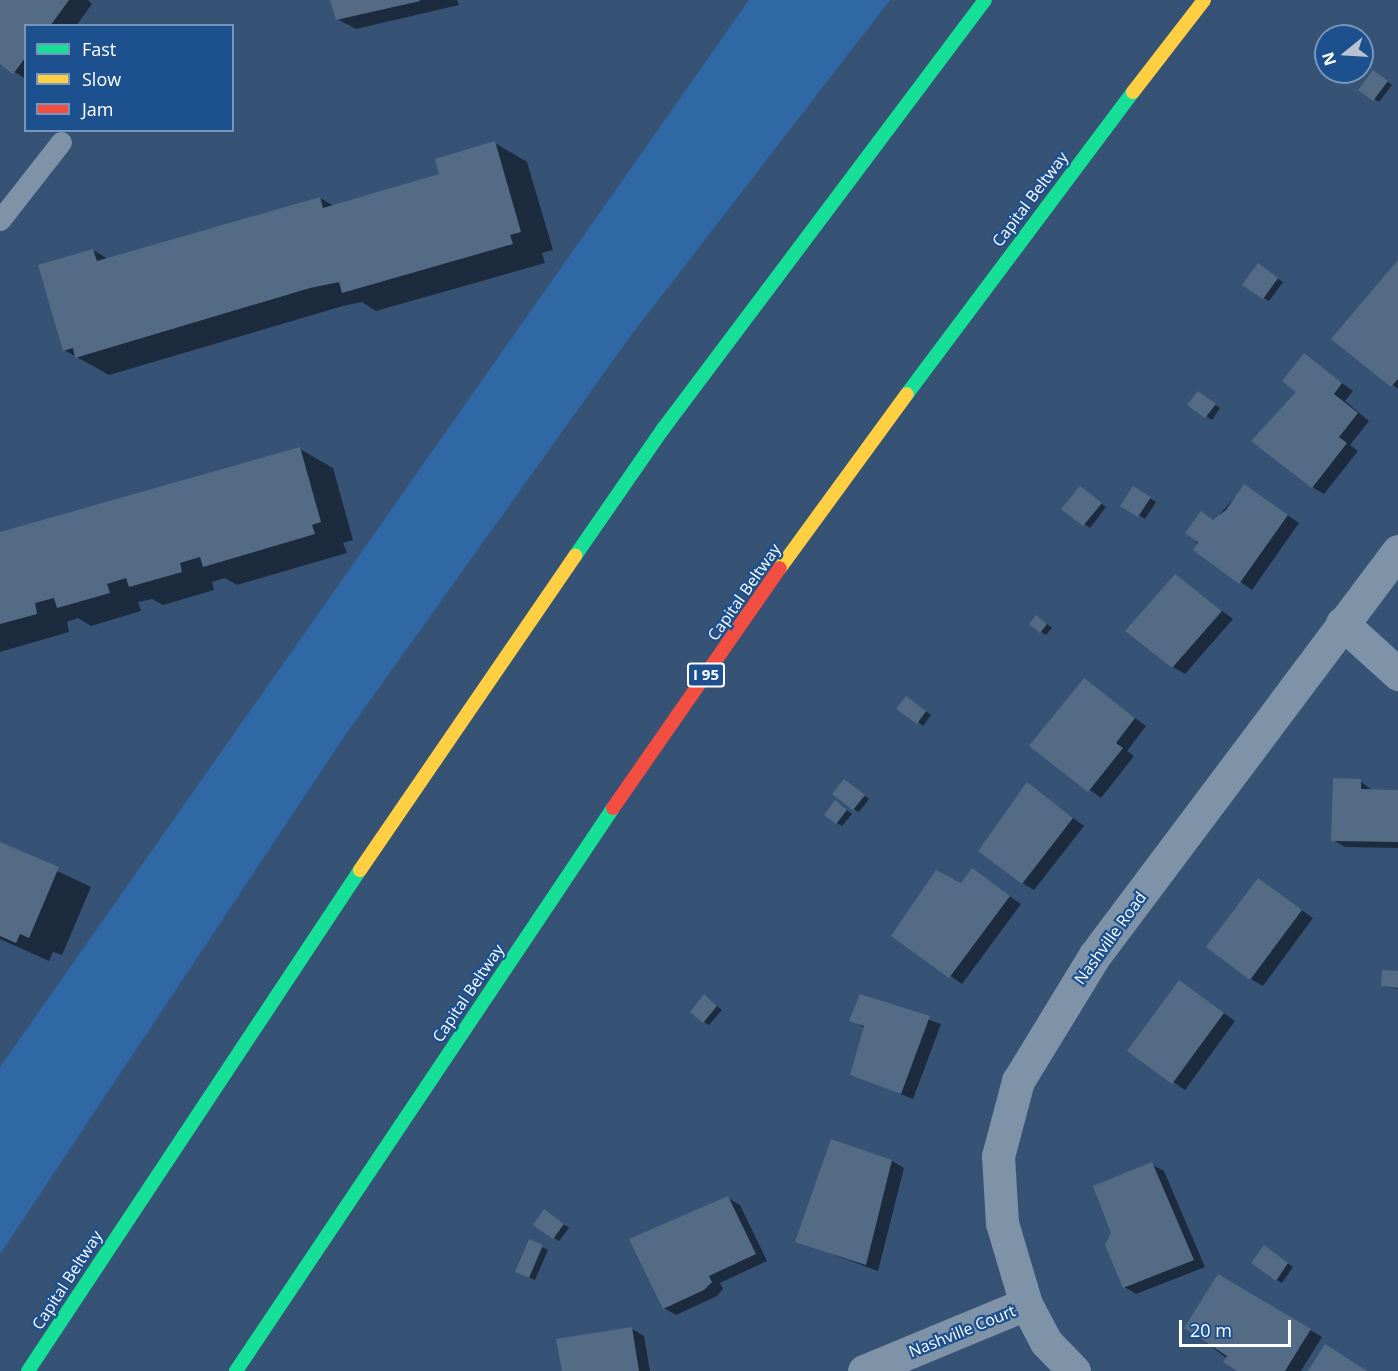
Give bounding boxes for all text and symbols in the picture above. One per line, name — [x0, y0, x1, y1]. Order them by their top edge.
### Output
legend — [24, 24, 234, 132]
north arrow — [1314, 24, 1374, 84]
text: Fast — [82, 37, 116, 61]
text: N — [1316, 49, 1341, 69]
text: Slow — [82, 67, 121, 91]
text: Jam — [82, 97, 114, 121]
street label: Capital Beltway — [988, 148, 1072, 250]
street label: Capital Beltway — [703, 540, 785, 644]
road number: I 95 — [686, 663, 726, 687]
street label: Nashville Road — [1070, 888, 1150, 988]
street label: Capital Beltway — [428, 940, 508, 1046]
street label: Capital Beltway — [28, 1227, 106, 1333]
street label: Nashville Court — [906, 1301, 1018, 1361]
scale bar — [1182, 1308, 1294, 1346]
text: 20 m — [1190, 1318, 1232, 1342]

